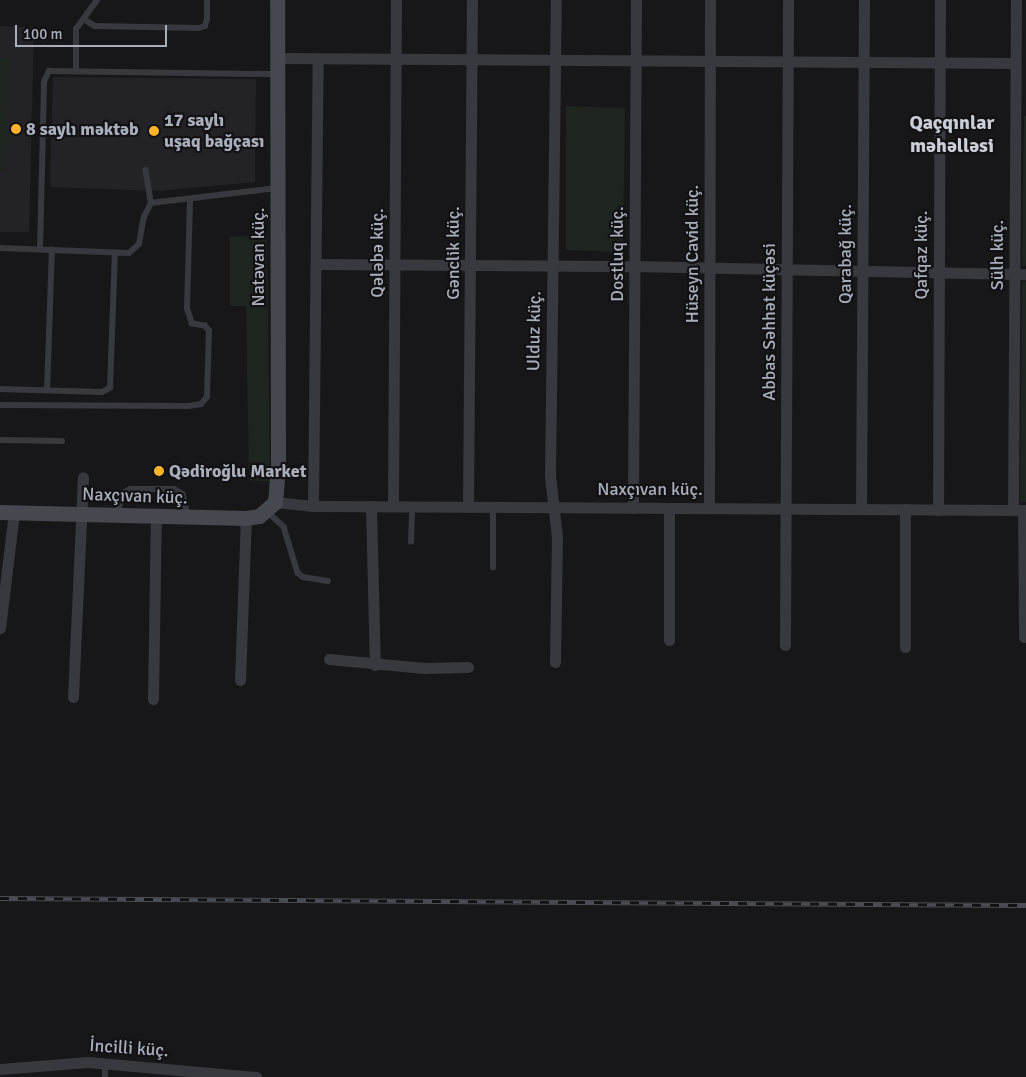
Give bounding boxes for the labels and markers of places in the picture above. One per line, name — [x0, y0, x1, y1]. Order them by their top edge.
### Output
place label: 17 saylı uşaq bağçası — [164, 110, 264, 152]
place label: 8 saylı məktəb — [26, 118, 139, 140]
marker: 8 saylı məktəb — [10, 123, 22, 135]
marker: 17 saylı uşaq bağçası — [148, 125, 160, 137]
place label: Qədiroğlu Market — [169, 460, 306, 482]
marker: Qədiroğlu Market — [153, 465, 165, 477]

